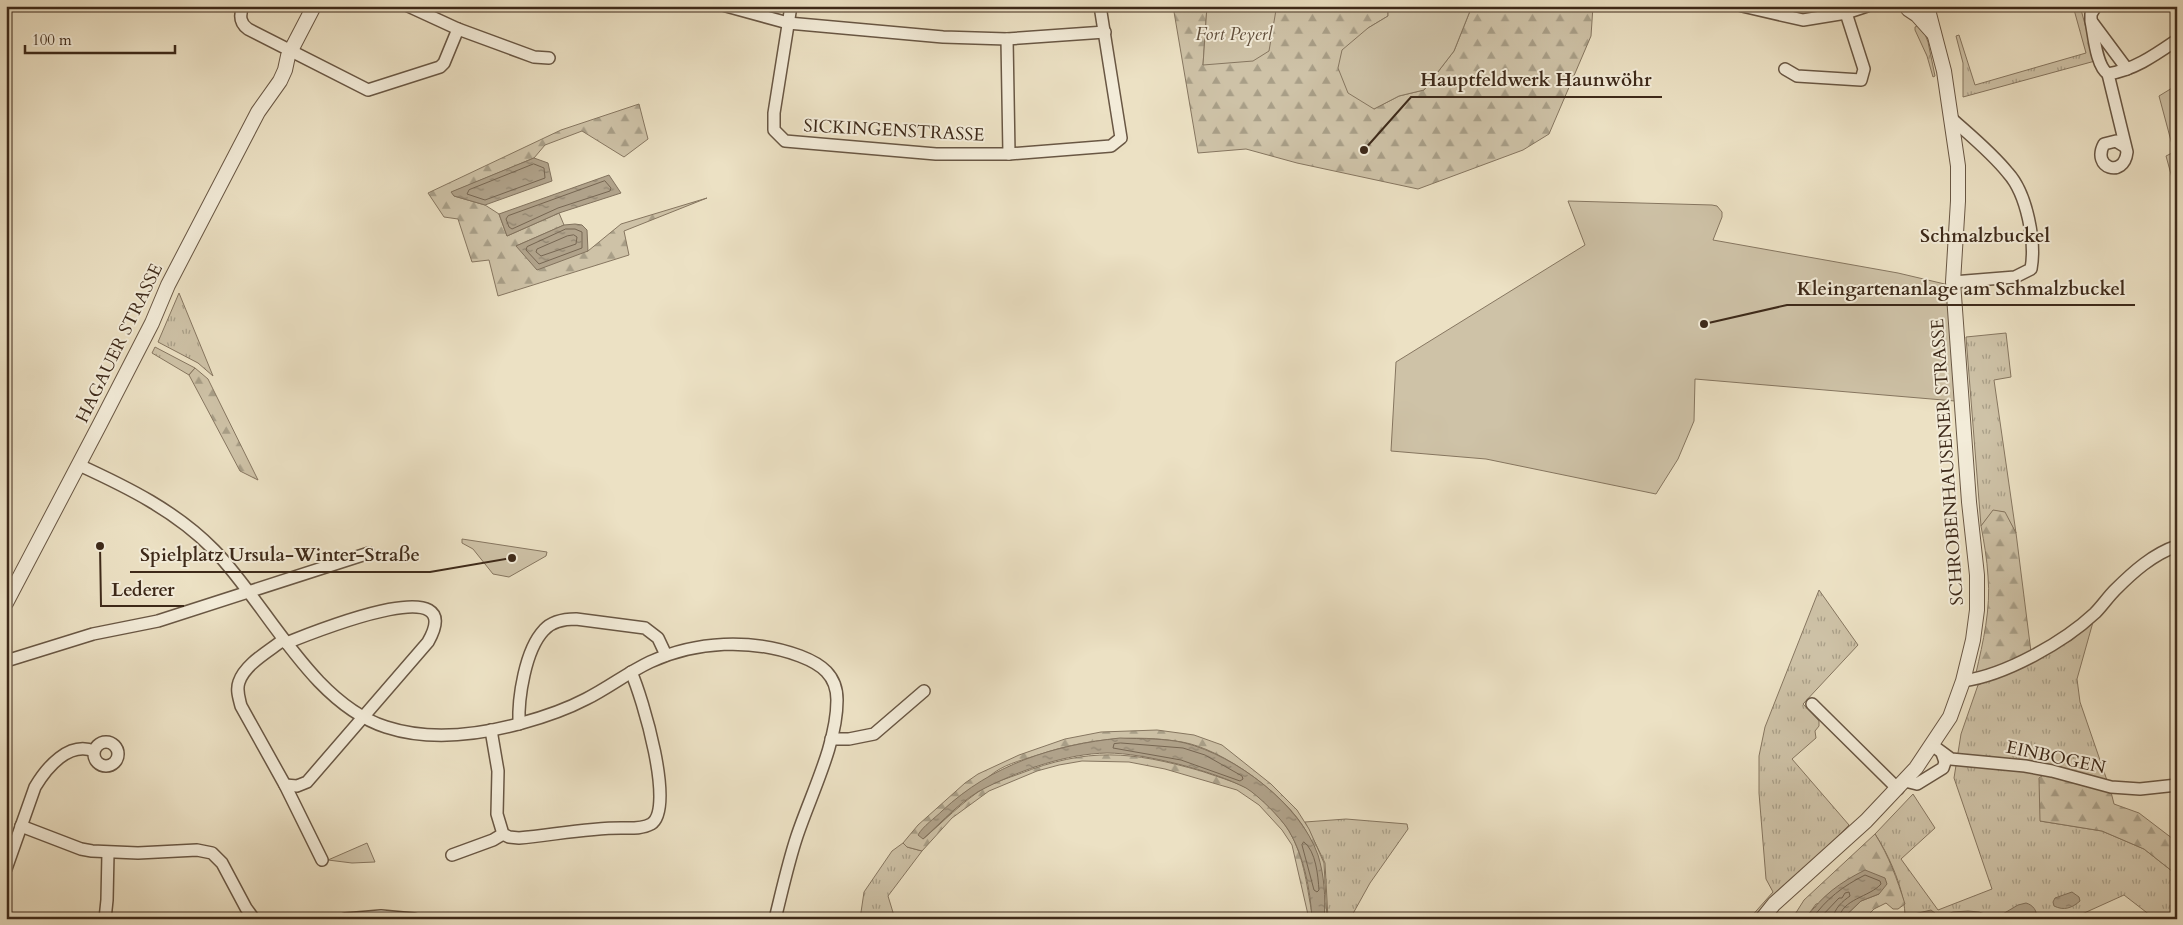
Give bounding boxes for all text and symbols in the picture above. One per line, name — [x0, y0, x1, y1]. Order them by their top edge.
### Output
scale bar — [25, 22, 175, 54]
park label: Fort Peyerl — [1196, 22, 1274, 47]
text: 100 m — [32, 30, 72, 50]
callout: Hauptfeldwerk Haunwöhr — [1411, 63, 1662, 97]
text: Hauptfeldwerk Haunwöhr — [1420, 67, 1652, 93]
street label: SICKINGENSTRASSE — [803, 113, 985, 148]
district label: Schmalzbuckel — [1920, 223, 2050, 249]
street label: HAGAUER STRASSE — [70, 259, 169, 427]
callout: Kleingartenanlage am Schmalzbuckel — [1787, 271, 2135, 305]
text: Kleingartenanlage am Schmalzbuckel — [1797, 276, 2126, 302]
street label: SCHROBENHAUSENER STRASSE — [1925, 318, 1970, 606]
callout: Spielplatz Ursula-Winter-Straße — [130, 538, 430, 572]
text: Spielplatz Ursula-Winter-Straße — [140, 542, 420, 568]
callout: Lederer — [101, 572, 184, 606]
text: Lederer — [111, 577, 175, 603]
street label: EINBOGEN — [2004, 735, 2109, 780]

